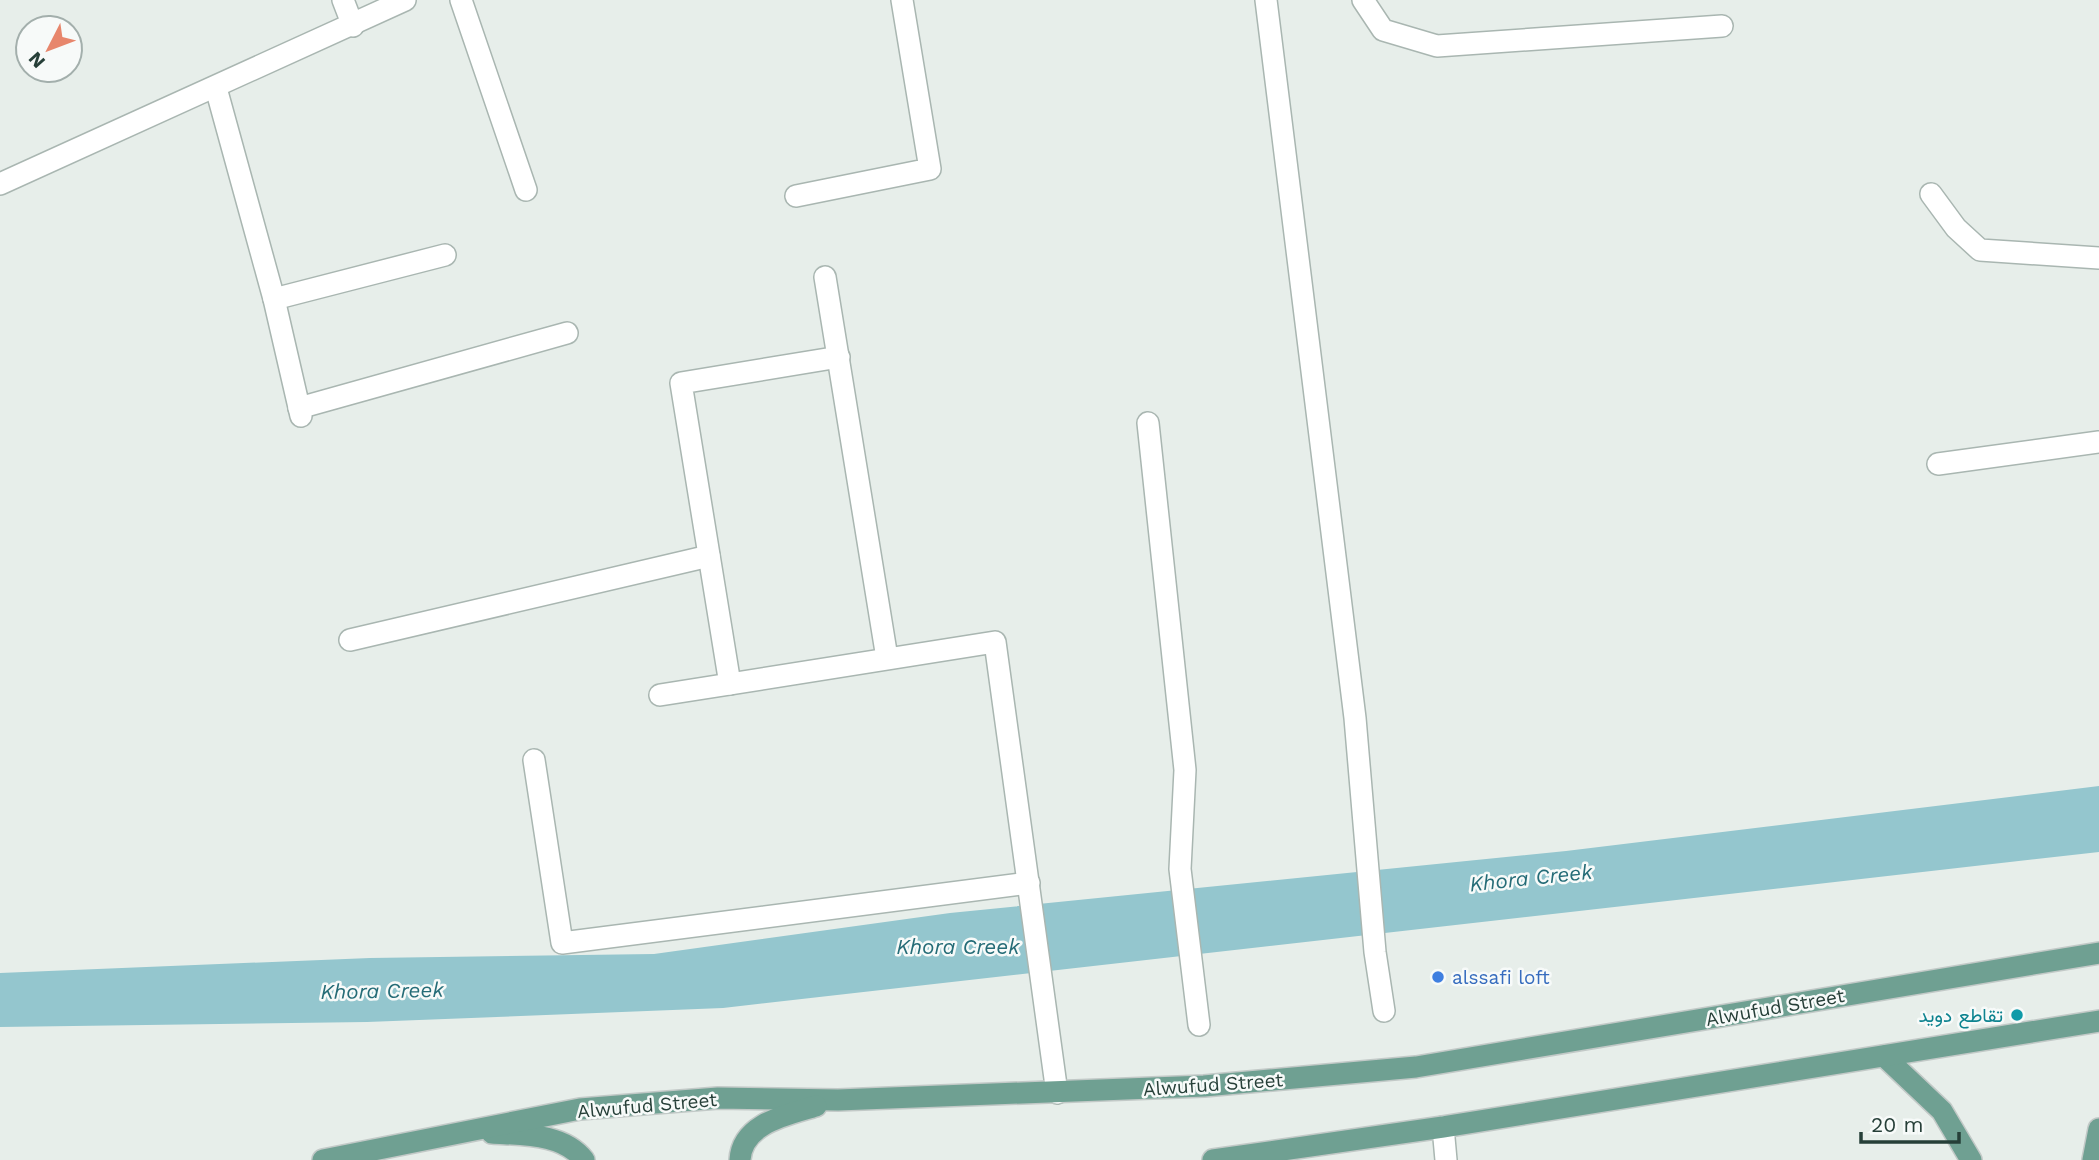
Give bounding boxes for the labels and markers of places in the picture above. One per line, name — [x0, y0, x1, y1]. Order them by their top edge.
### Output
place label: alssafi loft — [1452, 966, 1550, 989]
marker: alssafi loft — [1430, 969, 1446, 985]
place label: تقاطع دويد — [1918, 1004, 2003, 1029]
marker: تقاطع دويد — [2009, 1007, 2025, 1023]

